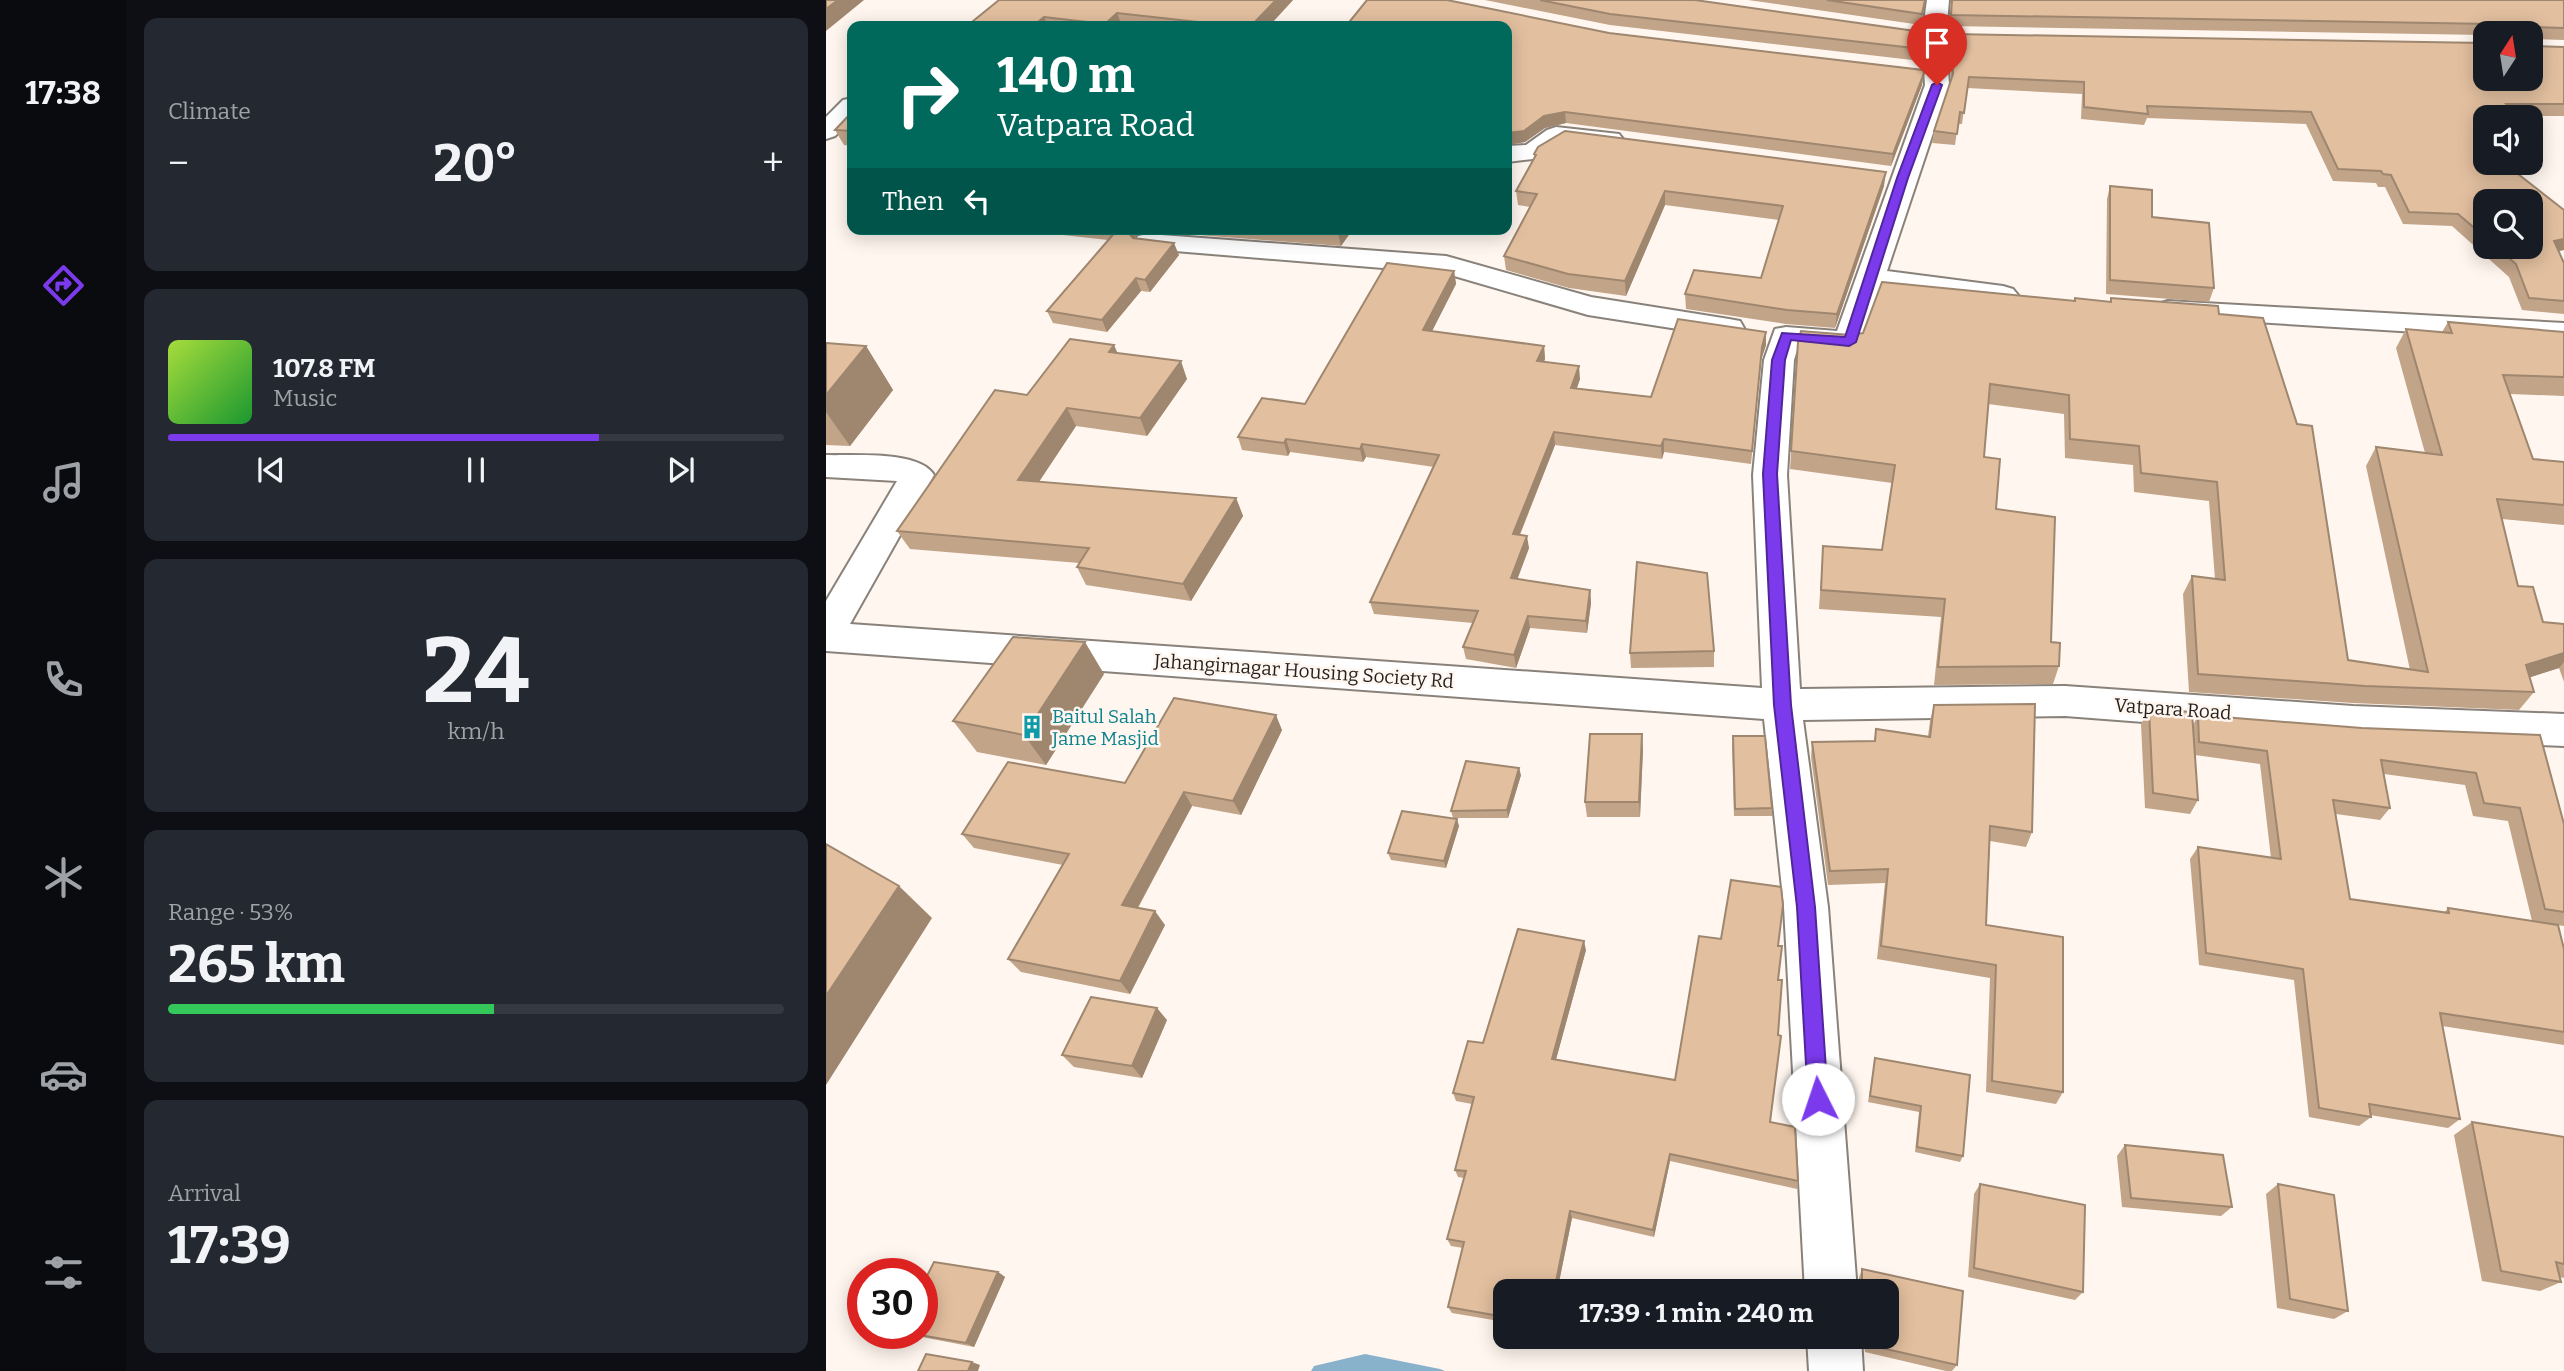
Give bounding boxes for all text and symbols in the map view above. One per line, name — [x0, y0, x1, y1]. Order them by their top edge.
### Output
pin — [1907, 13, 1967, 85]
north arrow — [2473, 21, 2543, 91]
map controls — [2473, 21, 2543, 259]
icon: arrive — [1918, 24, 1956, 62]
text: 140 m — [997, 46, 1135, 105]
icon: right — [882, 49, 973, 140]
text: 17:38 — [25, 74, 101, 112]
text: Climate — [168, 97, 251, 125]
button: sound — [2473, 105, 2543, 175]
text: Vatpara Road — [997, 106, 1194, 144]
text: 20° — [433, 132, 518, 195]
text: − — [168, 140, 189, 186]
text: + — [762, 140, 784, 186]
icon: left — [958, 182, 996, 220]
text: Then — [882, 186, 944, 217]
button: search — [2473, 189, 2543, 259]
icon: directions — [39, 261, 88, 310]
text: 107.8 FM — [273, 353, 375, 384]
text: Music — [273, 384, 337, 412]
icon: previous — [252, 451, 290, 489]
icon: pause — [457, 451, 495, 489]
icon: next — [662, 451, 700, 489]
icon: music — [39, 458, 88, 507]
text: 24 — [423, 617, 529, 726]
street label: Jahangirnagar Housing Society Rd — [1152, 649, 1455, 693]
icon: phone — [39, 655, 88, 704]
street label: Vatpara Road — [2114, 693, 2232, 725]
place label: Baitul Salah Jame Masjid — [1051, 705, 1159, 750]
building icon: Baitul Salah Jame Masjid — [1018, 713, 1046, 741]
text: km/h — [448, 717, 504, 745]
icon: climate — [39, 853, 88, 902]
text: Range · 53% — [168, 898, 293, 926]
text: 265 km — [168, 933, 345, 996]
icon: car — [39, 1050, 88, 1099]
position arrow — [1781, 1062, 1855, 1136]
text: Arrival — [168, 1179, 241, 1207]
text: 17:39 — [168, 1214, 291, 1277]
icon: filters — [39, 1248, 88, 1297]
speed limit sign: 30 — [847, 1258, 938, 1349]
text: 17:39 · 1 min · 240 m — [1579, 1298, 1813, 1329]

